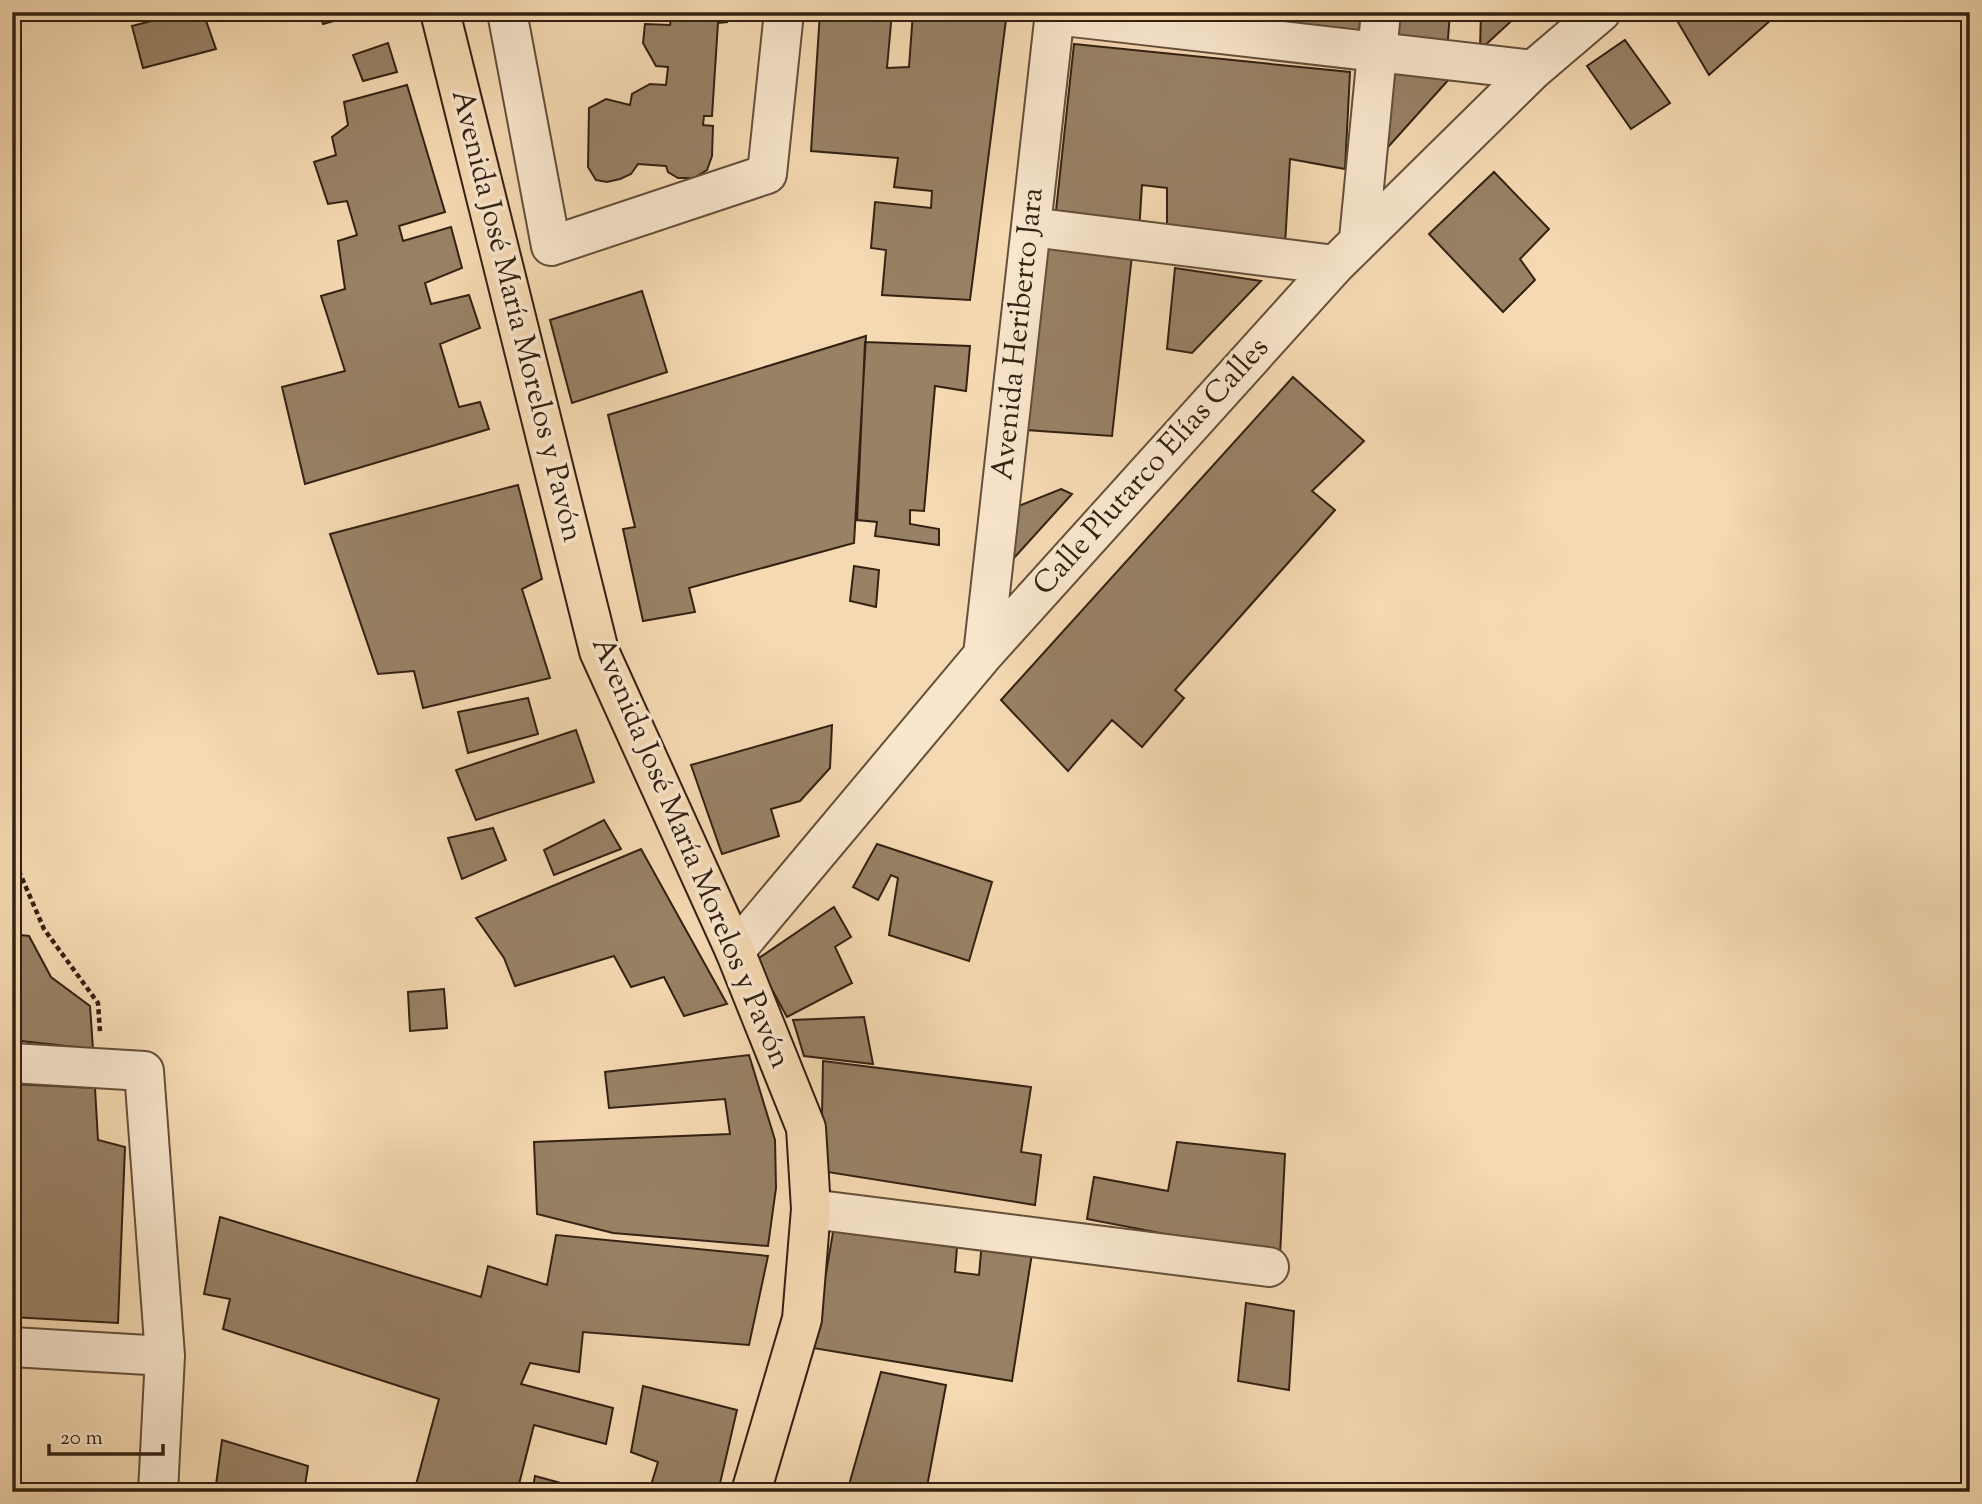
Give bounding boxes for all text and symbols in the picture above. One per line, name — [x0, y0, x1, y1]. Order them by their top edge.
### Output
street label: Avenida José María Morelos y Pavón — [439, 85, 593, 547]
street label: Avenida Heriberto Jara — [982, 185, 1056, 482]
street label: Calle Plutarco Elías Calles — [1024, 328, 1280, 606]
street label: Avenida José María Morelos y Pavón — [579, 631, 801, 1075]
scale bar — [49, 1413, 163, 1457]
text: 20 m — [60, 1424, 103, 1454]

